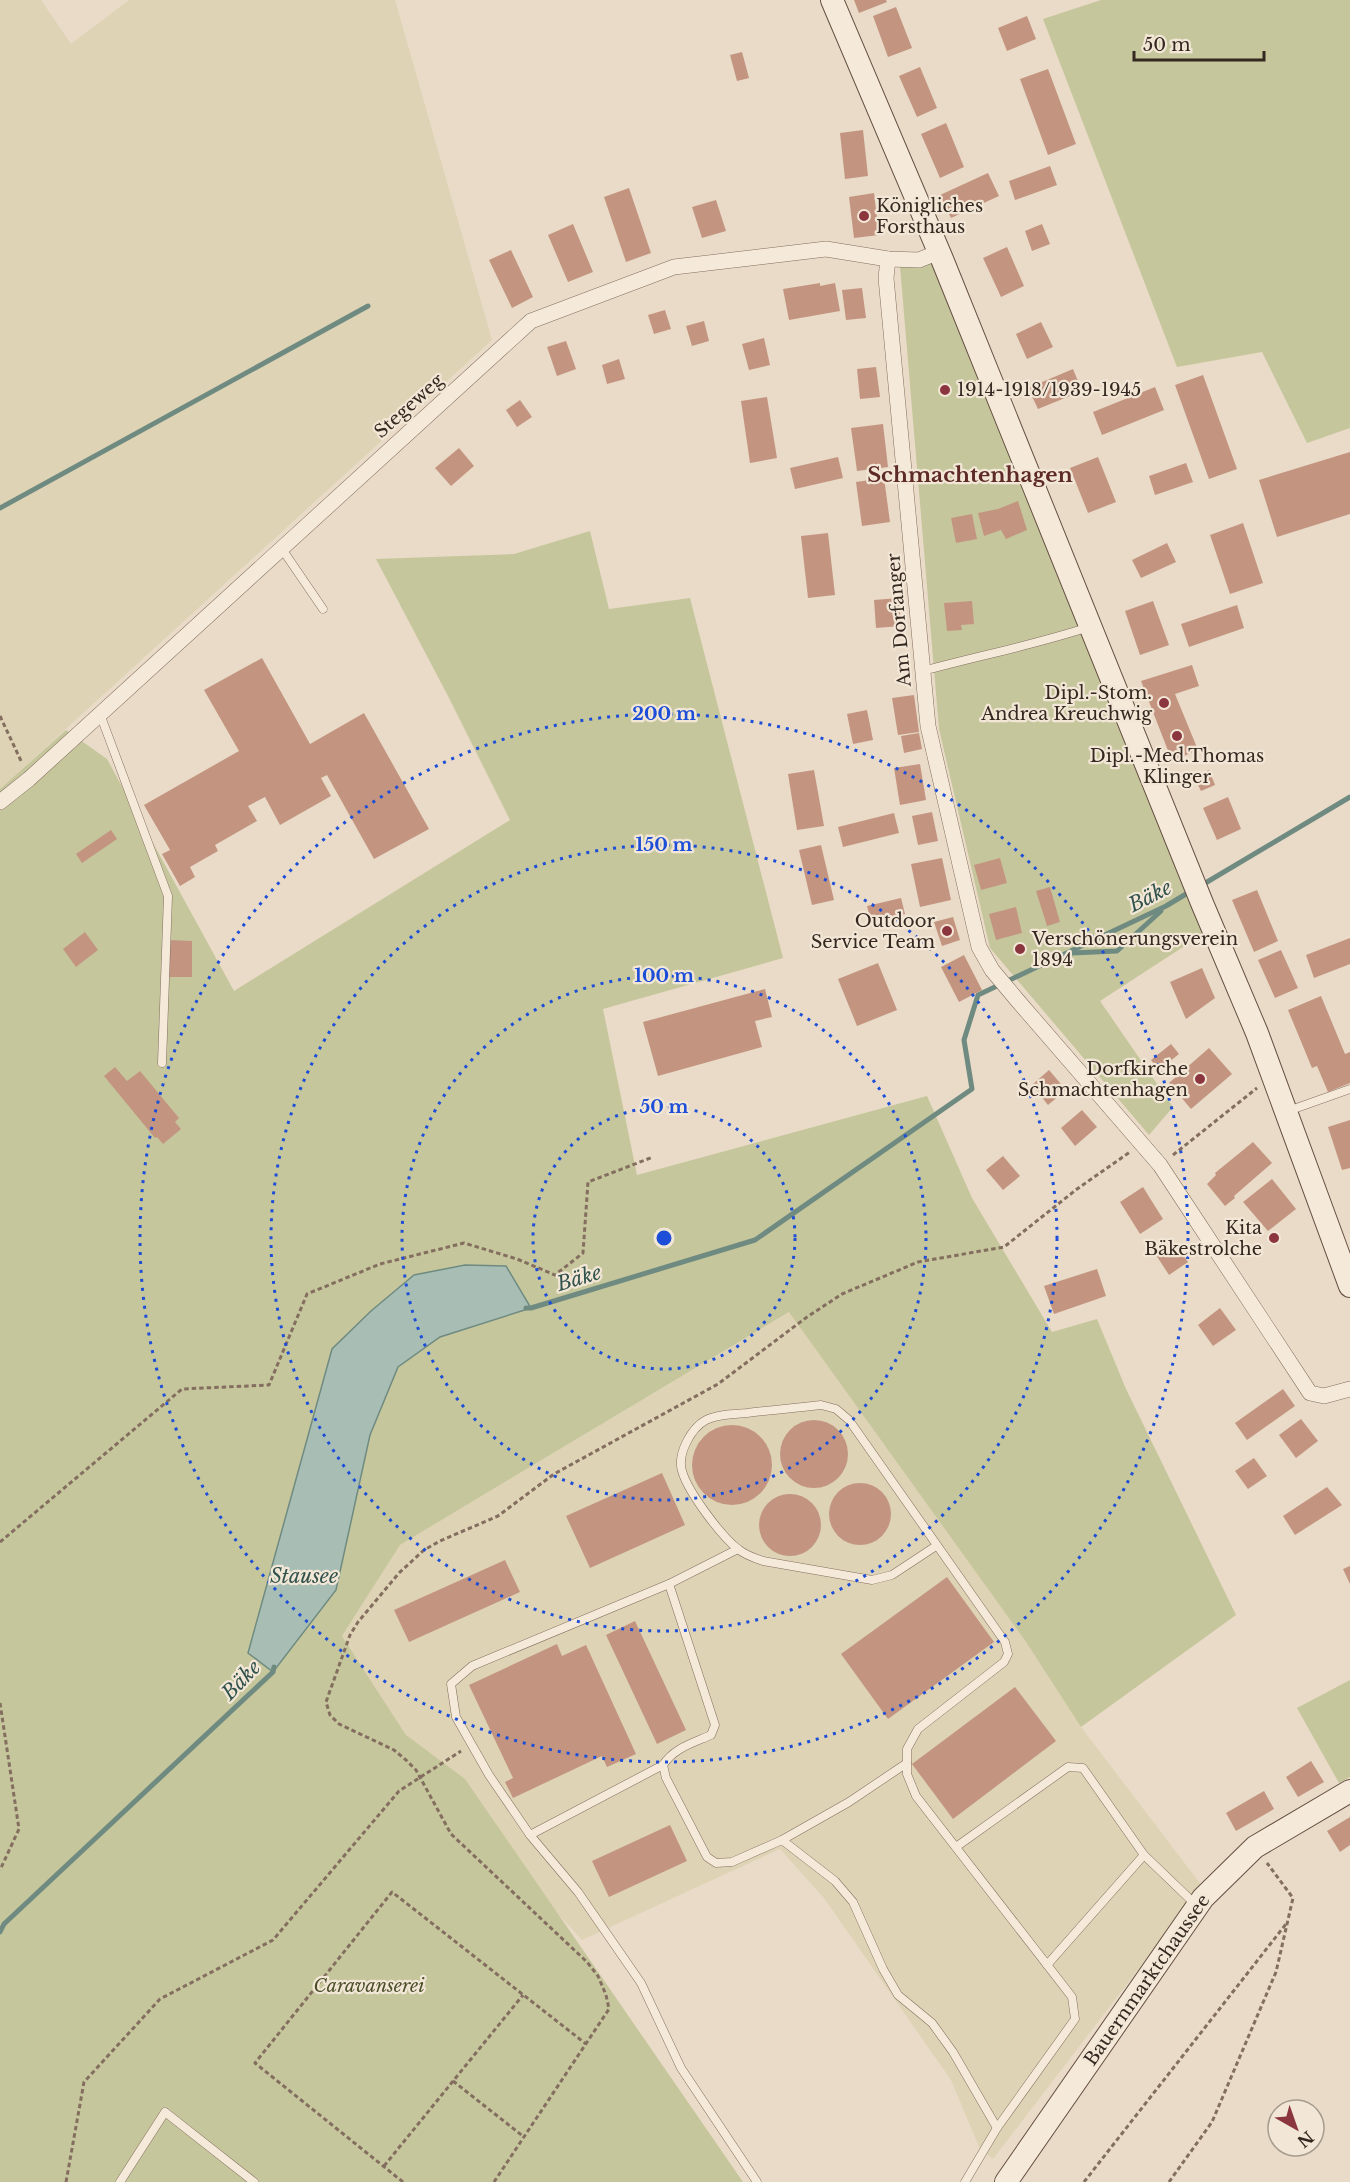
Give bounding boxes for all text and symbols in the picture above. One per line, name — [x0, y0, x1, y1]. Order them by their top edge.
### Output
scale bar — [1134, 24, 1264, 62]
text: 50 m — [1143, 34, 1191, 56]
place label: Königliches Forsthaus — [876, 195, 983, 238]
marker: Königliches Forsthaus — [857, 209, 871, 223]
street label: Stegeweg — [370, 369, 448, 443]
place label: 1914-1918/1939-1945 — [957, 379, 1141, 401]
marker: 1914-1918/1939-1945 — [938, 383, 952, 397]
district label: Schmachtenhagen — [867, 462, 1073, 488]
street label: Am Dorfanger — [882, 552, 916, 689]
place label: Dipl.-Stom. Andrea Kreuchwig — [980, 682, 1152, 725]
marker: Dipl.-Stom. Andrea Kreuchwig — [1157, 696, 1171, 710]
text: 200 m — [632, 703, 696, 725]
marker: Dipl.-Med.Thomas Klinger — [1170, 729, 1184, 743]
place label: Dipl.-Med.Thomas Klinger — [1090, 745, 1264, 788]
text: 150 m — [636, 834, 693, 856]
water label: Bäke — [1123, 875, 1176, 917]
place label: Outdoor Service Team — [811, 910, 935, 953]
marker: Outdoor Service Team — [940, 924, 954, 938]
place label: Verschönerungsverein 1894 — [1031, 928, 1238, 971]
marker: Verschönerungsverein 1894 — [1013, 942, 1027, 956]
text: 100 m — [634, 965, 694, 987]
place label: Dorfkirche Schmachtenhagen — [1018, 1058, 1188, 1101]
marker: Dorfkirche Schmachtenhagen — [1193, 1072, 1207, 1086]
text: 50 m — [640, 1096, 689, 1118]
place label: Kita Bäkestrolche — [1144, 1217, 1262, 1260]
centre of rings — [654, 1228, 674, 1248]
marker: Kita Bäkestrolche — [1267, 1231, 1281, 1245]
water label: Bäke — [553, 1260, 604, 1296]
water label: Stausee — [270, 1564, 338, 1588]
water label: Bäke — [216, 1655, 265, 1705]
street label: Bauernmarktchaussee — [1079, 1890, 1215, 2070]
park label: Caravanserei — [314, 1975, 425, 1997]
north arrow — [1266, 2098, 1326, 2158]
text: N — [1293, 2127, 1318, 2152]

